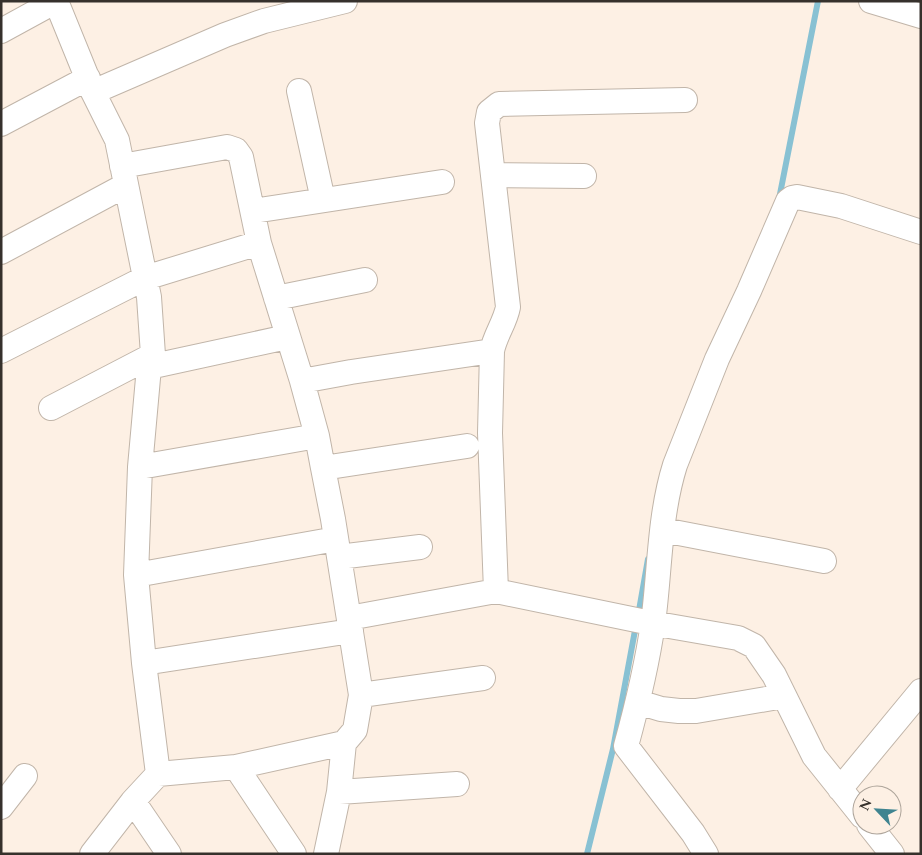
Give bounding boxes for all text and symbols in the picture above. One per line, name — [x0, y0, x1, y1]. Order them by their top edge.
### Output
north arrow — [852, 785, 902, 835]
text: N — [854, 795, 878, 814]

